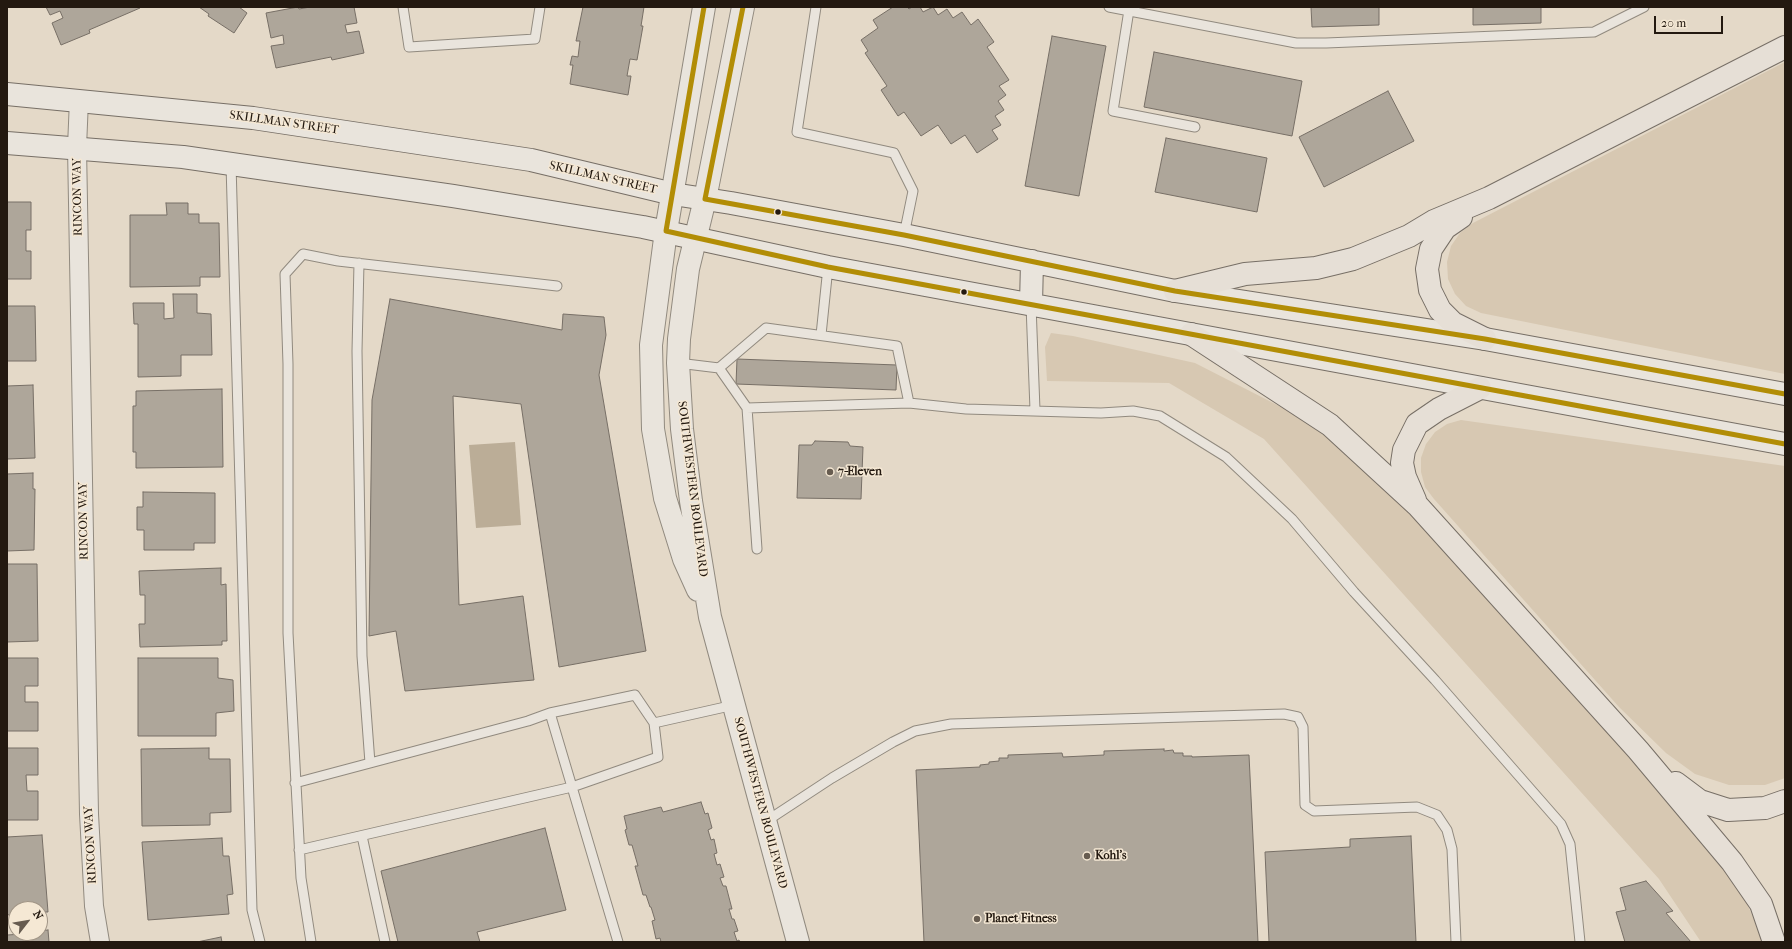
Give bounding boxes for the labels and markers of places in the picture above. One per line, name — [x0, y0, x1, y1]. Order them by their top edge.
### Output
unlabelled marker — [773, 207, 783, 217]
unlabelled marker — [959, 287, 969, 297]
place label: 7-Eleven — [838, 465, 882, 479]
marker: 7-Eleven — [825, 467, 835, 477]
place label: Kohl's — [1095, 849, 1126, 863]
marker: Kohl's — [1082, 851, 1092, 861]
place label: Planet Fitness — [985, 912, 1057, 926]
marker: Planet Fitness — [972, 914, 982, 924]

